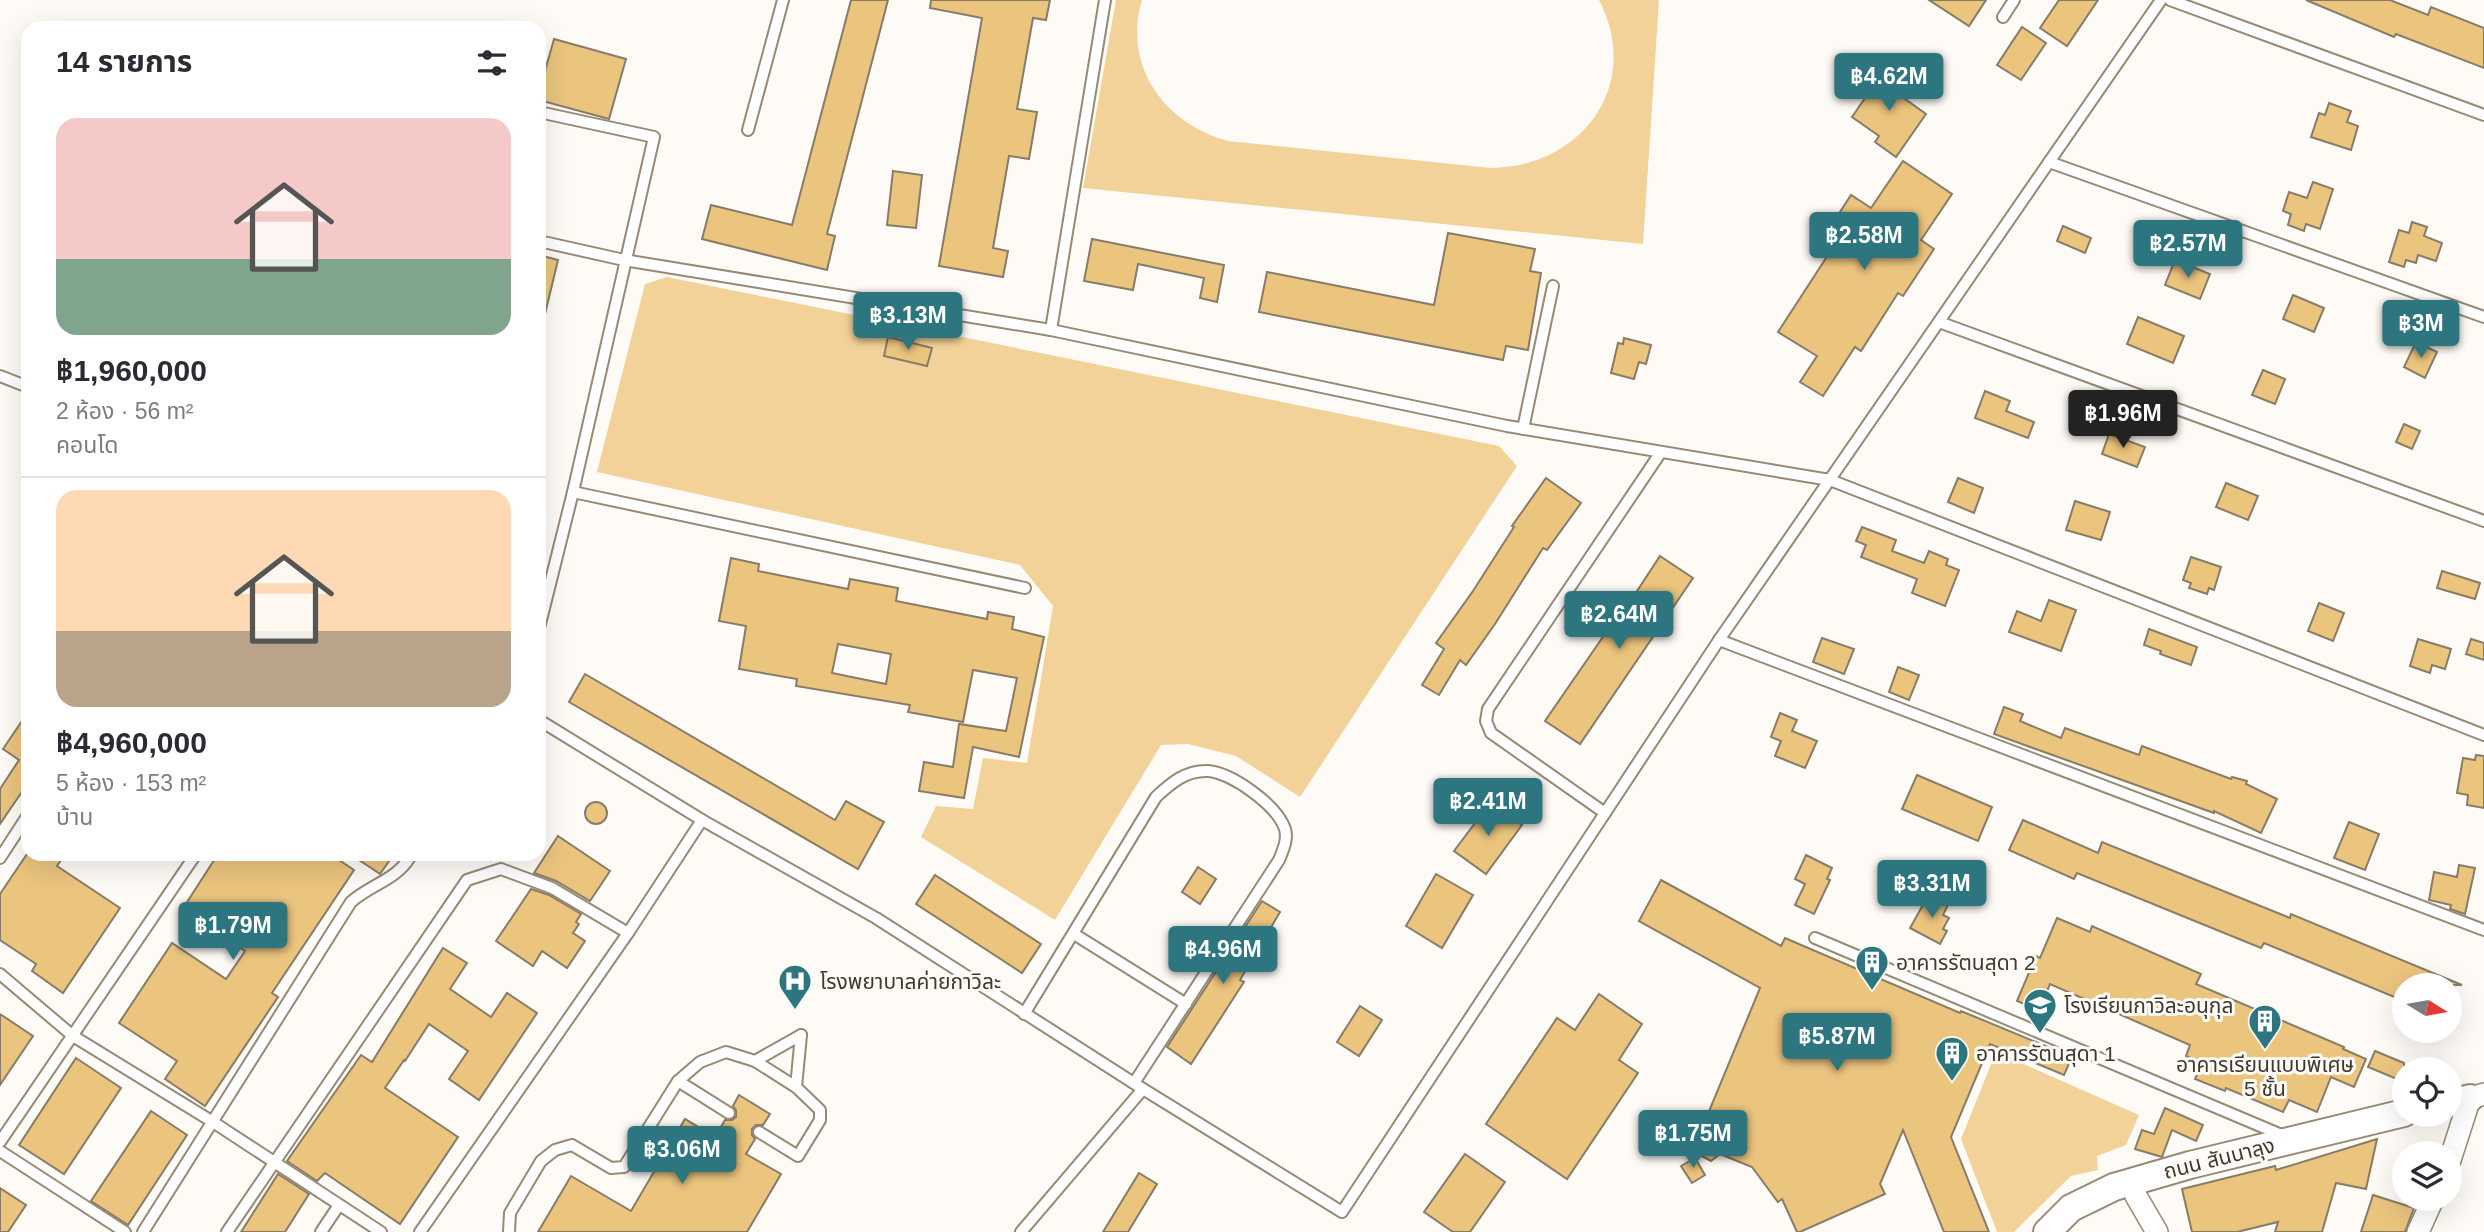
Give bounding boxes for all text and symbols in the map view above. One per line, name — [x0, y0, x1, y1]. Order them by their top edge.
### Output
icon: filters — [473, 44, 511, 82]
text: 14 รายการ — [56, 45, 192, 78]
pin: ฿4.62M — [1832, 54, 1946, 113]
text: ฿4.62M — [1850, 63, 1928, 89]
icon: home — [221, 164, 347, 290]
pin: ฿2.58M — [1807, 212, 1921, 272]
pin: ฿2.57M — [2131, 220, 2245, 280]
text: ฿2.58M — [1825, 222, 1903, 248]
text: ฿2.57M — [2149, 230, 2227, 256]
pin: ฿3.13M — [851, 292, 965, 352]
pin: ฿3M — [2387, 300, 2455, 360]
text: ฿3.13M — [869, 302, 947, 328]
text: ฿3M — [2398, 310, 2444, 336]
text: ฿1,960,000 — [56, 354, 207, 387]
pin: ฿1.96M — [2066, 391, 2180, 450]
text: 2 ห้อง · 56 m² — [56, 398, 193, 424]
text: ฿1.96M — [2084, 400, 2162, 426]
text: คอนโด — [56, 432, 118, 458]
icon: home — [221, 536, 347, 662]
pin: ฿2.64M — [1562, 592, 1676, 651]
text: ฿2.64M — [1580, 601, 1658, 627]
text: ฿4,960,000 — [56, 726, 207, 759]
text: 5 ห้อง · 153 m² — [56, 770, 206, 796]
pin: ฿2.41M — [1431, 778, 1545, 838]
text: ฿2.41M — [1449, 788, 1527, 814]
text: บ้าน — [56, 804, 93, 830]
pin: ฿3.31M — [1875, 860, 1989, 920]
text: ฿3.31M — [1893, 870, 1971, 896]
pin: ฿1.79M — [176, 902, 290, 962]
text: ฿1.79M — [194, 912, 272, 938]
pin: ฿4.96M — [1166, 926, 1280, 986]
text: ฿4.96M — [1184, 936, 1262, 962]
building icon: อาคารรัตนสุดา 2 — [1853, 943, 1891, 992]
place label: อาคารรัตนสุดา 2 — [1896, 951, 2036, 976]
hospital icon: โรงพยาบาลค่ายกาวิละ — [776, 962, 814, 1011]
place label: โรงพยาบาลค่ายกาวิละ — [820, 970, 1001, 993]
north arrow — [2392, 973, 2462, 1043]
map controls — [2392, 973, 2462, 1211]
school or university icon: โรงเรียนกาวิละอนุกุล — [2021, 986, 2059, 1035]
place label: โรงเรียนกาวิละอนุกุล — [2064, 994, 2233, 1019]
building icon: อาคารเรียนแบบพิเศษ 5 ชั้น — [2246, 1002, 2284, 1051]
pin: ฿5.87M — [1780, 1014, 1894, 1073]
text: ฿5.87M — [1798, 1023, 1876, 1049]
building icon: อาคารรัตนสุดา 1 — [1933, 1034, 1971, 1083]
place label: อาคารรัตนสุดา 1 — [1976, 1042, 2116, 1067]
place label: อาคารเรียนแบบพิเศษ 5 ชั้น — [2176, 1053, 2354, 1100]
button: locate — [2392, 1057, 2462, 1127]
pin: ฿1.75M — [1636, 1110, 1750, 1170]
text: ฿1.75M — [1654, 1120, 1732, 1146]
pin: ฿3.06M — [625, 1126, 739, 1186]
street label: ถนน สันนาลุง — [2161, 1133, 2277, 1185]
text: ฿3.06M — [643, 1136, 721, 1162]
button: layers — [2392, 1141, 2462, 1211]

